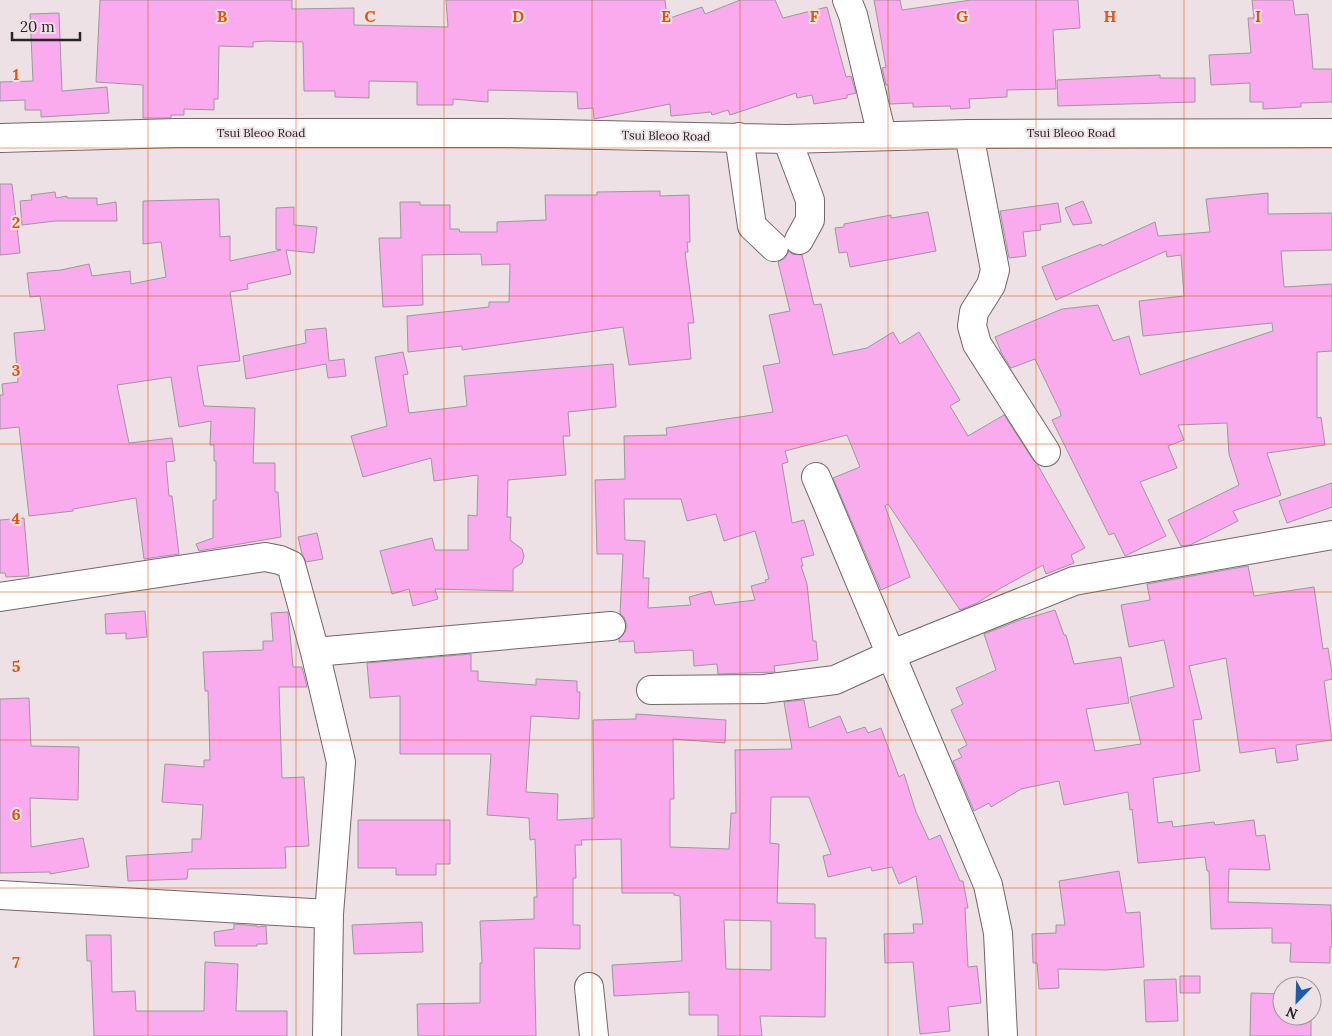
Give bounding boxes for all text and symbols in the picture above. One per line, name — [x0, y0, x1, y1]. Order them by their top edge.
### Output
text: B — [217, 6, 228, 26]
text: C — [364, 6, 376, 26]
text: D — [512, 6, 524, 26]
text: E — [661, 6, 671, 26]
text: F — [809, 6, 819, 26]
text: G — [956, 6, 968, 26]
text: H — [1104, 6, 1117, 26]
text: I — [1255, 6, 1261, 26]
scale bar — [12, 10, 80, 42]
text: 20 m — [20, 17, 55, 36]
text: 1 — [13, 64, 19, 84]
street label: Tsui Bleoo Road — [217, 125, 305, 140]
street label: Tsui Bleoo Road — [1027, 125, 1115, 140]
street label: Tsui Bleoo Road — [622, 127, 710, 144]
text: 2 — [12, 212, 20, 232]
text: 3 — [12, 360, 21, 380]
text: 4 — [12, 508, 21, 528]
text: 5 — [12, 656, 21, 676]
text: 6 — [11, 804, 21, 824]
text: 7 — [12, 952, 20, 972]
north arrow — [1272, 976, 1322, 1026]
text: N — [1283, 1002, 1300, 1023]

